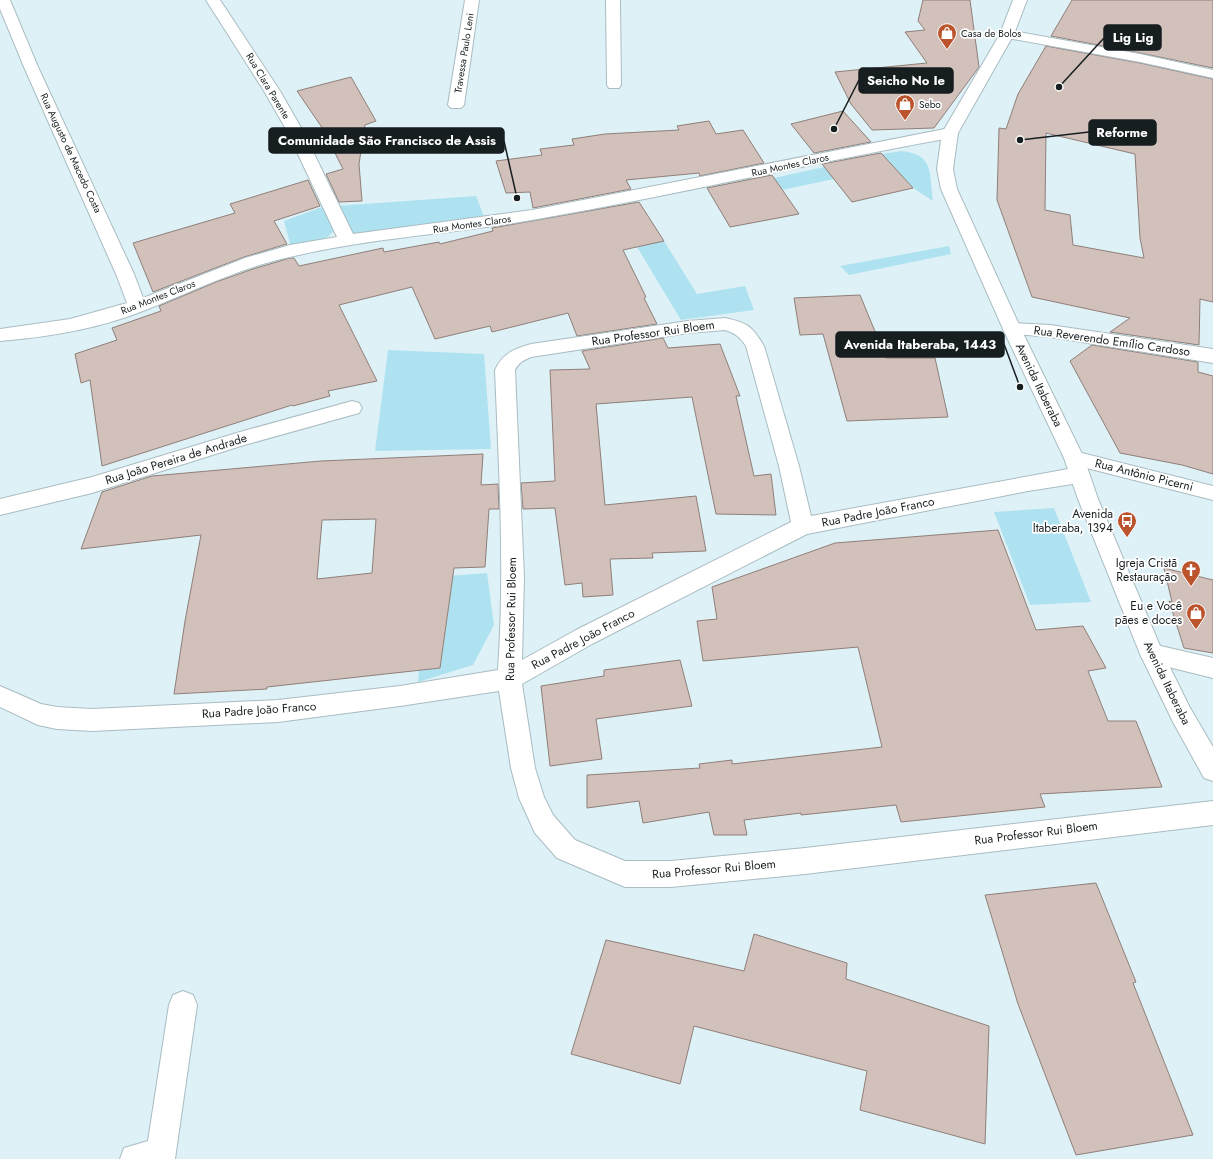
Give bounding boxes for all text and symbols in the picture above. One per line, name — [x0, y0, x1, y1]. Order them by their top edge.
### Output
street label: Travessa Paulo Leni — [450, 12, 478, 94]
shop icon: Casa de Bolos — [936, 22, 958, 50]
callout: Lig Lig — [1104, 25, 1161, 50]
place label: Casa de Bolos — [961, 26, 1021, 41]
text: Lig Lig — [1113, 28, 1153, 47]
street label: Rua Clara Parente — [242, 50, 294, 122]
callout: Seicho No Ie — [859, 68, 953, 93]
text: Seicho No Ie — [867, 71, 946, 90]
street label: Rua Augusto de Macedo Costa — [37, 91, 105, 215]
shop icon: Sebo — [894, 93, 916, 121]
place label: Sebo — [919, 97, 941, 112]
callout: Reforme — [1089, 120, 1156, 145]
text: Reforme — [1096, 123, 1148, 142]
callout: Comunidade São Francisco de Assis — [269, 128, 504, 153]
text: Comunidade São Francisco de Assis — [278, 131, 496, 150]
street label: Rua Montes Claros — [750, 149, 830, 181]
street label: Rua Montes Claros — [432, 211, 512, 237]
street label: Rua Montes Claros — [119, 276, 197, 318]
street label: Rua Professor Rui Bloem — [590, 315, 716, 351]
street label: Rua Reverendo Emílio Cardoso — [1033, 321, 1192, 361]
callout: Avenida Itaberaba, 1443 — [836, 332, 1004, 357]
text: Avenida Itaberaba, 1443 — [843, 335, 996, 354]
street label: Avenida Itaberaba — [1011, 340, 1067, 430]
street label: Rua João Pereira de Andrade — [103, 429, 249, 489]
street label: Rua Antônio Picerni — [1093, 454, 1195, 496]
street label: Rua Padre João Franco — [820, 492, 936, 532]
place label: Avenida Itaberaba, 1394 — [1033, 505, 1113, 537]
bus stop icon: Avenida Itaberaba, 1394 — [1116, 510, 1138, 538]
place label: Igreja Cristã Restauração — [1116, 554, 1177, 586]
street label: Rua Professor Rui Bloem — [501, 557, 521, 681]
church icon: Igreja Cristã Restauração — [1180, 559, 1202, 587]
place label: Eu e Você pães e doces — [1115, 597, 1182, 629]
shop icon: Eu e Você pães e doces — [1185, 602, 1207, 630]
street label: Rua Padre João Franco — [528, 604, 638, 674]
street label: Avenida Itaberaba — [1139, 638, 1195, 728]
street label: Rua Padre João Franco — [201, 697, 317, 723]
street label: Rua Professor Rui Bloem — [973, 817, 1099, 849]
street label: Rua Professor Rui Bloem — [651, 855, 777, 883]

